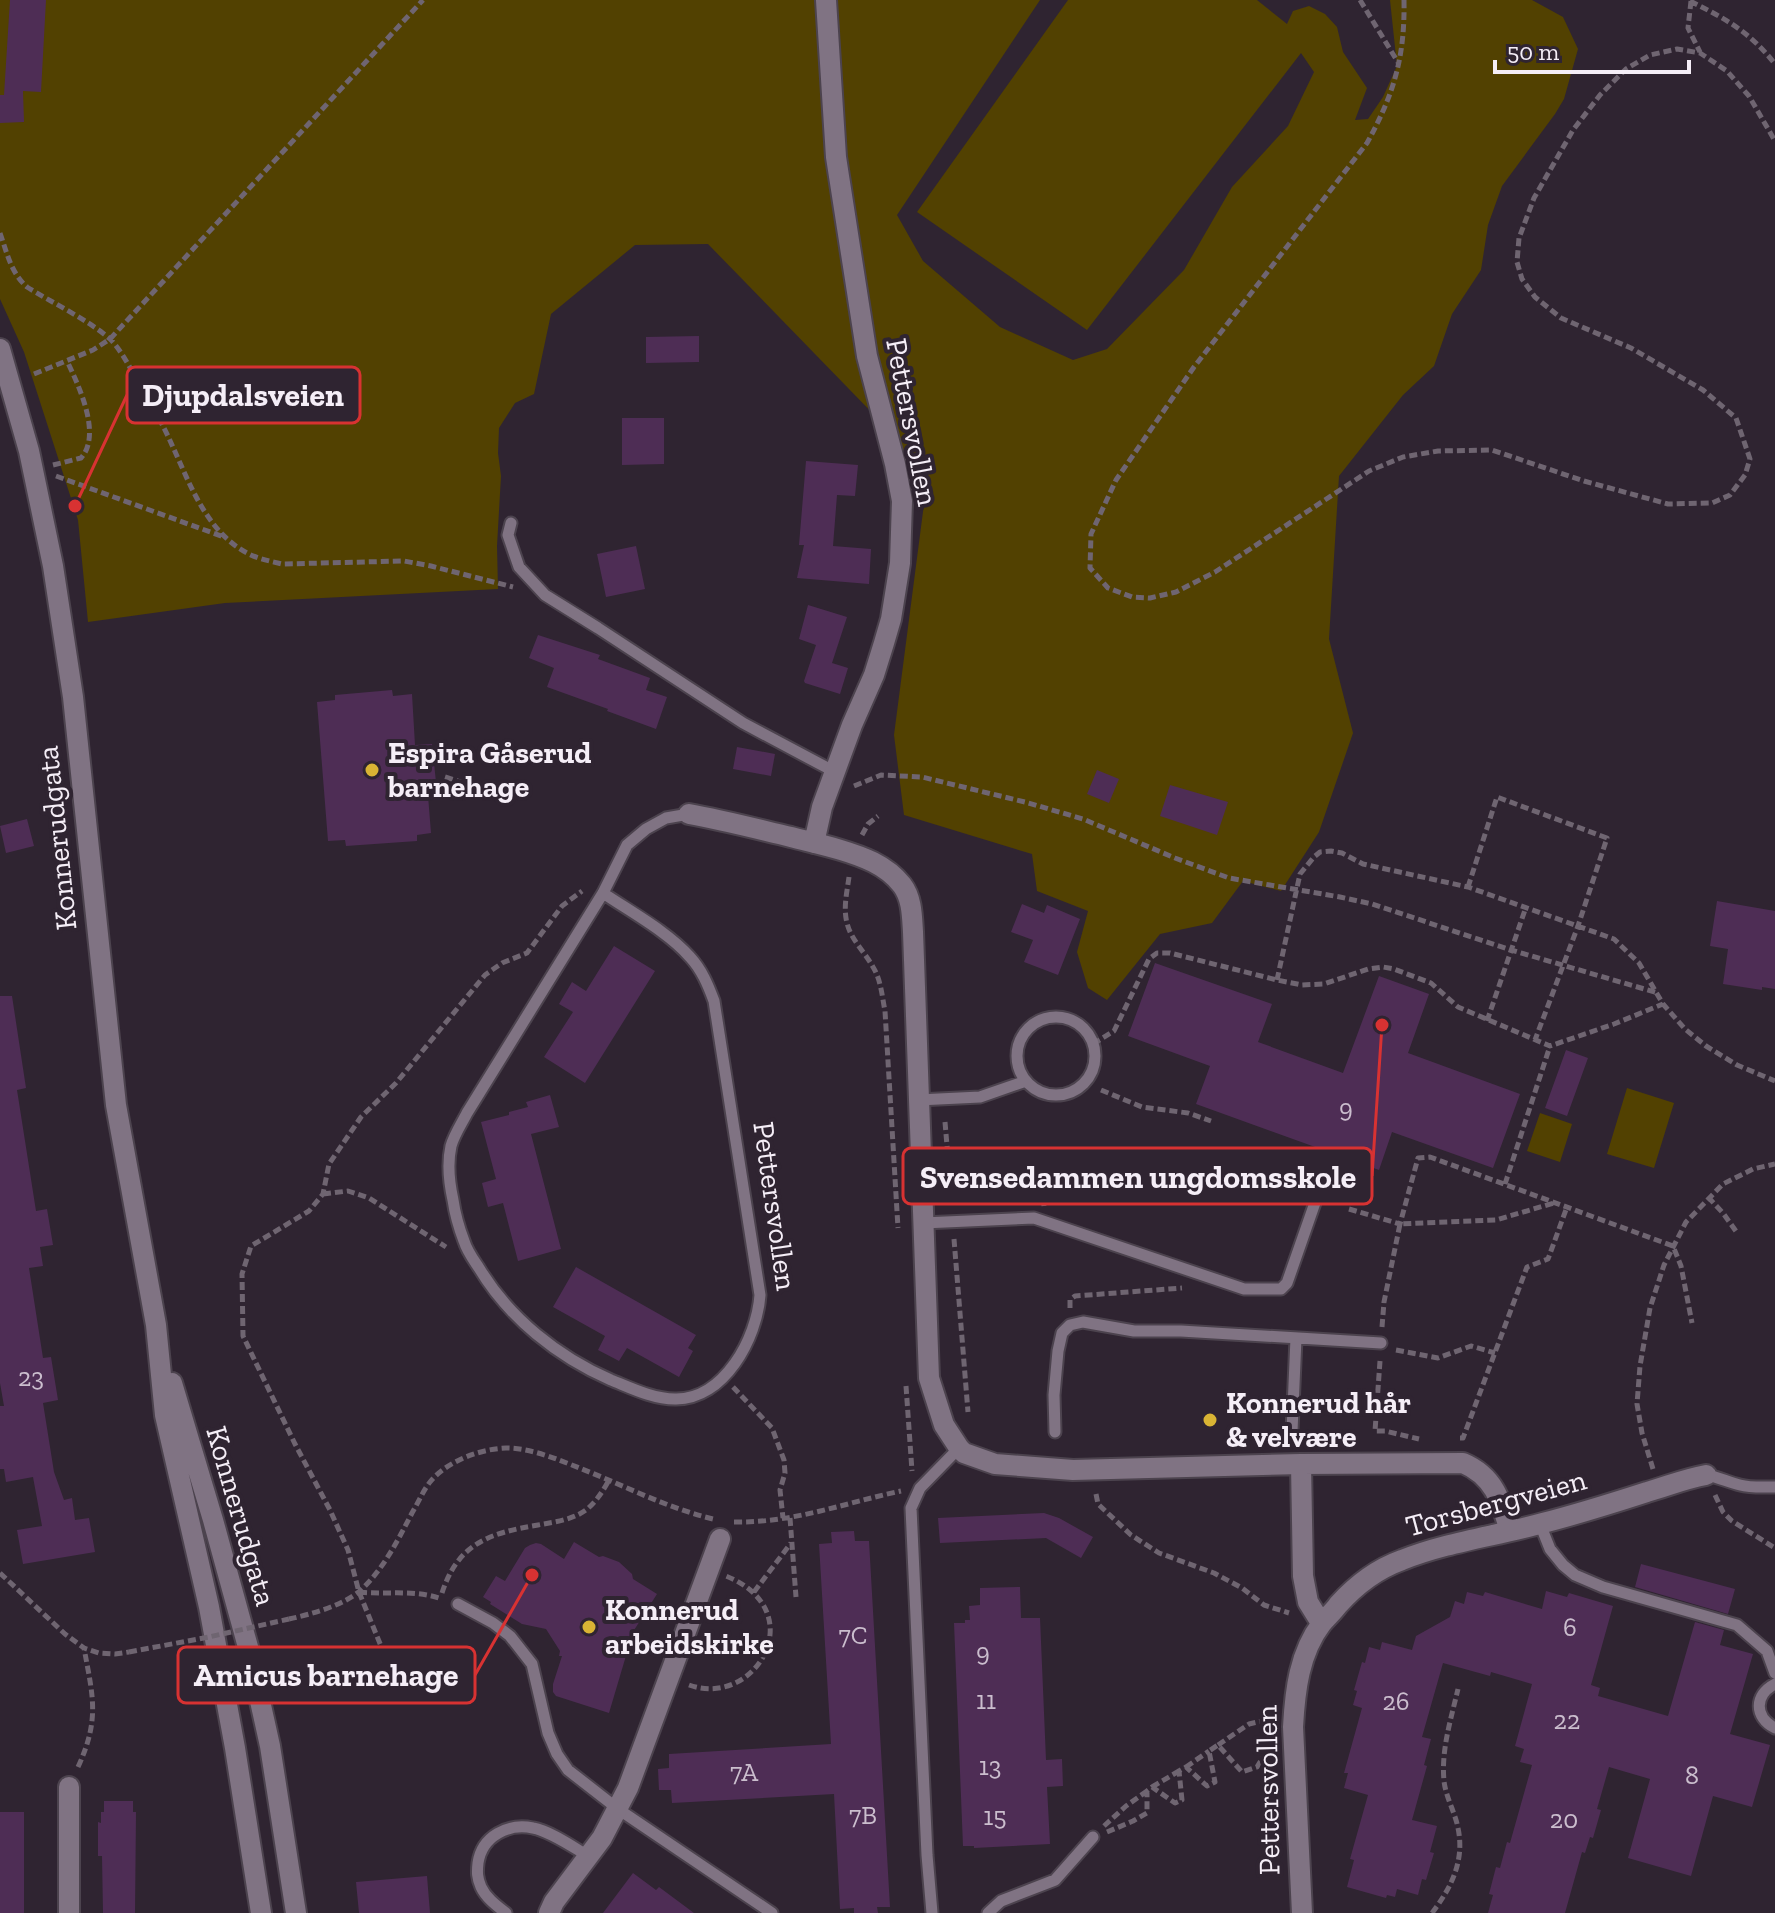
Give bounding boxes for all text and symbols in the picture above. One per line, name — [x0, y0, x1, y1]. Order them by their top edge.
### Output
scale bar — [1495, 24, 1689, 74]
text: 50 m — [1507, 37, 1560, 66]
street label: Pettersvollen — [878, 335, 946, 509]
callout: Djupdalsveien — [127, 367, 360, 423]
text: Djupdalsveien — [142, 376, 344, 414]
place label: Espira Gåserud barnehage — [387, 735, 591, 805]
street label: Konnerudgata — [29, 744, 85, 932]
marker: Espira Gåserud barnehage — [363, 761, 381, 779]
house number: 9 — [1339, 1092, 1353, 1124]
street label: Pettersvollen — [745, 1119, 805, 1293]
callout: Svensedammen ungdomsskole — [903, 1148, 1372, 1204]
text: Svensedammen ungdomsskole — [920, 1158, 1356, 1196]
house number: 23 — [18, 1361, 44, 1393]
place label: Konnerud hår & velvære — [1226, 1385, 1411, 1455]
marker: Konnerud hår & velvære — [1201, 1411, 1219, 1429]
street label: Konnerudgata — [198, 1422, 284, 1610]
street label: Torsbergveien — [1402, 1462, 1590, 1544]
place label: Konnerud arbeidskirke — [605, 1592, 774, 1662]
house number: 6 — [1563, 1611, 1577, 1643]
marker: Konnerud arbeidskirke — [580, 1618, 598, 1636]
house number: 7C — [838, 1619, 868, 1651]
house number: 9 — [976, 1636, 990, 1668]
callout: Amicus barnehage — [178, 1647, 475, 1703]
text: Amicus barnehage — [194, 1656, 458, 1694]
house number: 11 — [976, 1684, 996, 1716]
house number: 26 — [1382, 1685, 1410, 1717]
house number: 22 — [1554, 1704, 1580, 1736]
street label: Pettersvollen — [1249, 1705, 1287, 1875]
house number: 13 — [979, 1750, 1001, 1782]
house number: 7A — [730, 1756, 759, 1788]
house number: 8 — [1685, 1759, 1699, 1791]
house number: 7B — [849, 1799, 877, 1831]
house number: 15 — [983, 1800, 1007, 1832]
house number: 20 — [1550, 1803, 1578, 1835]

